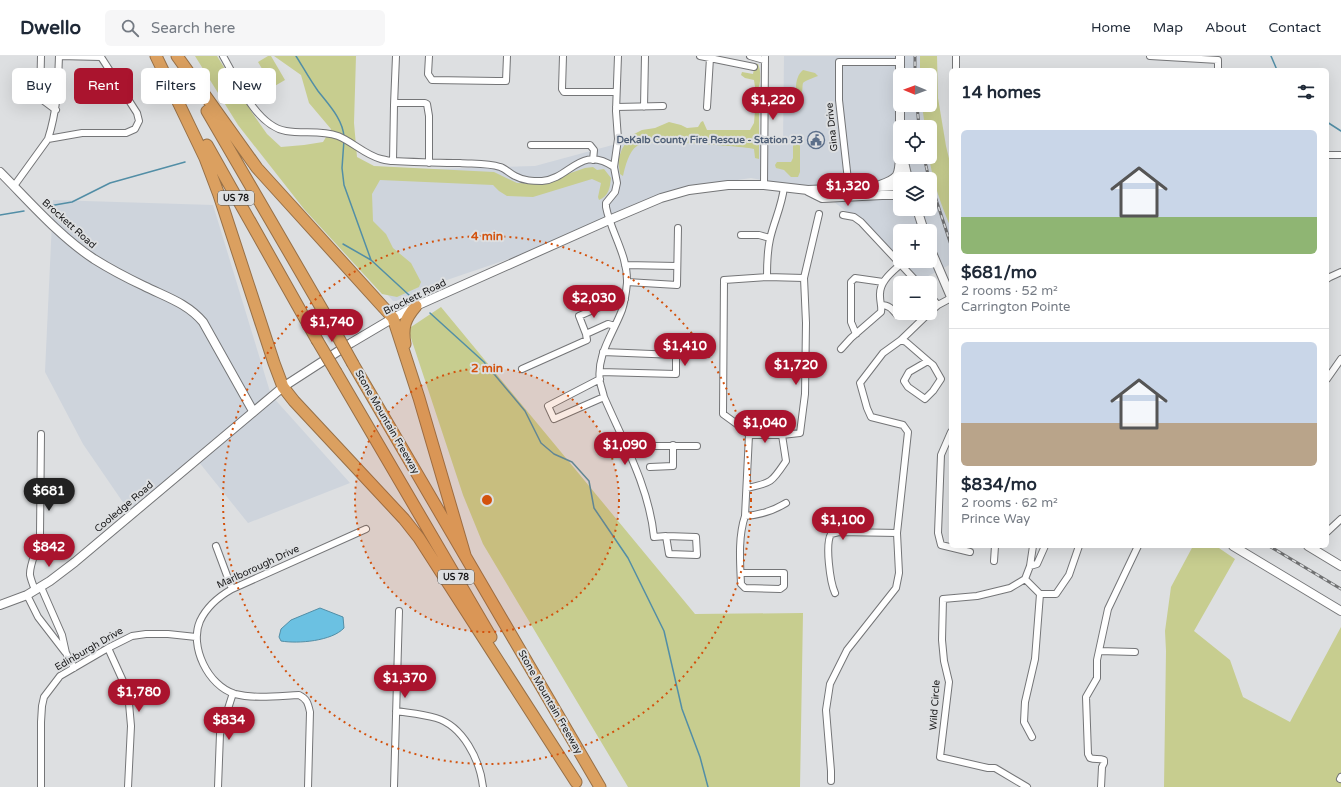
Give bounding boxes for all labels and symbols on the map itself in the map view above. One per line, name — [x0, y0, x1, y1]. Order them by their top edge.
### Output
north arrow — [893, 68, 937, 112]
pin: $1,220 — [740, 87, 806, 121]
street label: Gina Drive — [823, 102, 841, 152]
public building icon: DeKalb County Fire Rescue - Station 23 — [806, 130, 826, 150]
place label: DeKalb County Fire Rescue - Station 23 — [617, 134, 803, 146]
pin: $1,320 — [815, 173, 881, 207]
road number: US 78 — [218, 191, 254, 205]
street label: Brockett Road — [40, 197, 98, 251]
text: 4 min — [471, 229, 503, 243]
street label: Brockett Road — [382, 277, 448, 317]
pin: $2,030 — [561, 285, 627, 319]
pin: $1,740 — [299, 309, 365, 343]
pin: $1,410 — [652, 333, 718, 367]
pin: $1,720 — [763, 352, 829, 386]
text: 2 min — [471, 361, 503, 375]
street label: Stone Mountain Freeway — [352, 368, 422, 477]
pin: $1,040 — [732, 410, 798, 444]
pin: $1,090 — [592, 432, 658, 466]
pin: $681 — [25, 478, 73, 512]
street label: Cooledge Road — [92, 479, 156, 535]
centre of rings — [480, 493, 494, 507]
pin: $1,100 — [810, 507, 876, 541]
pin: $842 — [25, 534, 73, 568]
street label: Marlborough Drive — [215, 543, 301, 591]
road number: US 78 — [438, 570, 474, 584]
street label: Edinburgh Drive — [53, 624, 126, 673]
street label: Stone Mountain Freeway — [515, 648, 585, 757]
pin: $1,370 — [372, 665, 438, 699]
pin: $1,780 — [106, 679, 172, 713]
street label: Wild Circle — [927, 679, 943, 731]
pin: $834 — [205, 707, 253, 741]

